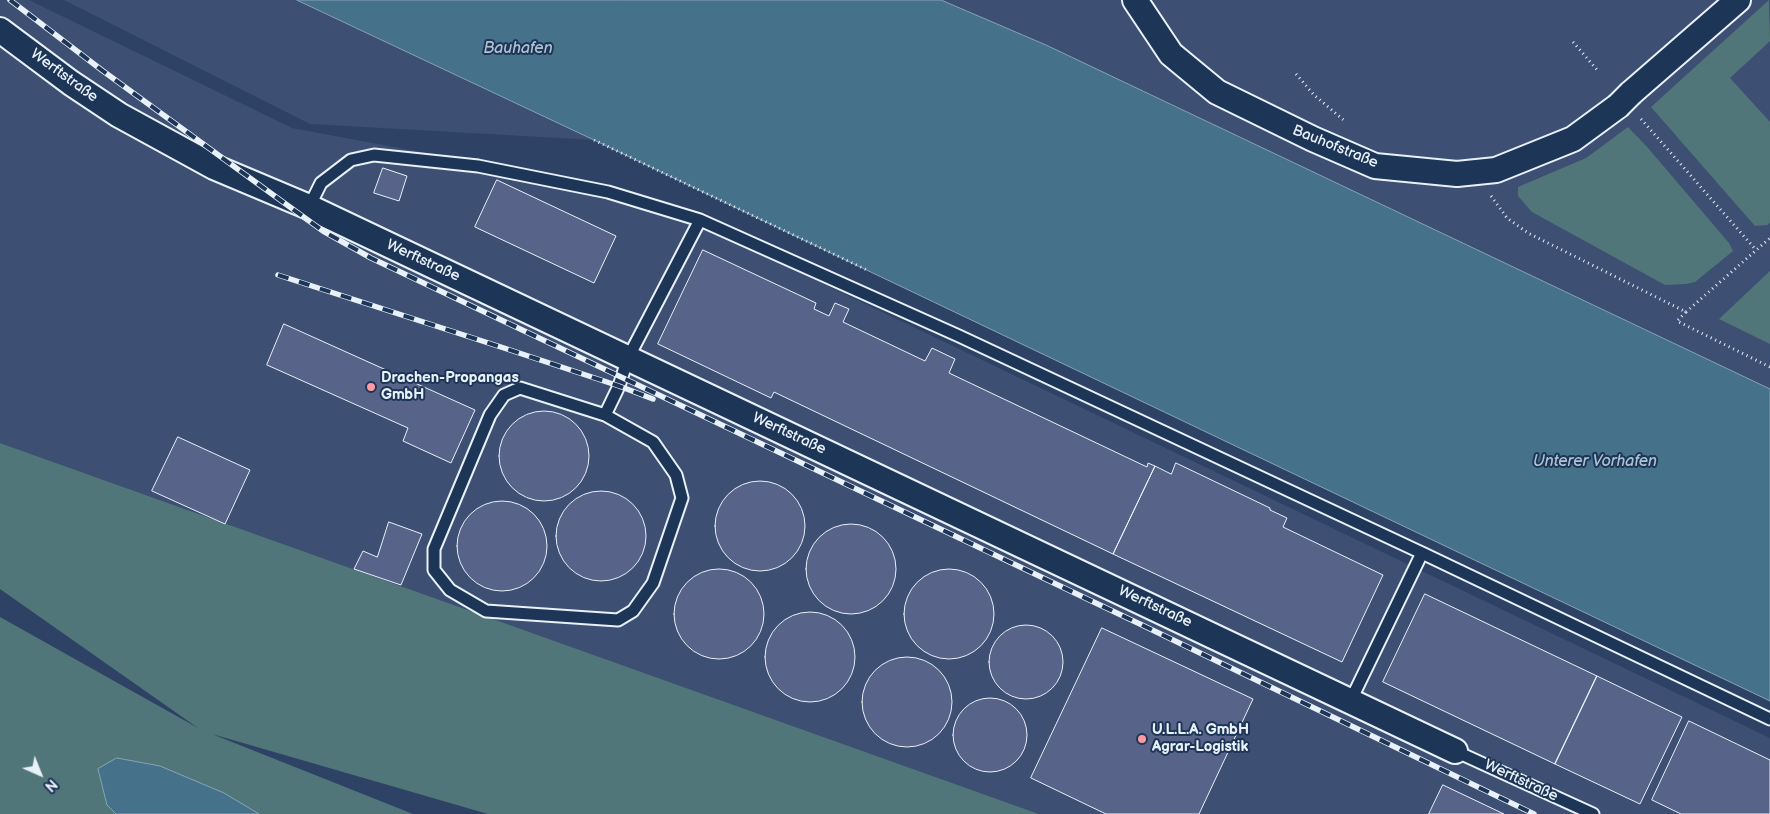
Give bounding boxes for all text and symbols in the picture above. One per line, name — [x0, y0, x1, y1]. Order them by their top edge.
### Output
water label: Bauhafen — [483, 39, 553, 59]
street label: Werftstraße — [27, 45, 101, 107]
street label: Bauhofstraße — [1289, 122, 1381, 172]
street label: Werftstraße — [383, 236, 463, 286]
place label: Drachen-Propangas GmbH — [381, 369, 519, 404]
marker: Drachen-Propangas GmbH — [365, 381, 377, 393]
street label: Werftstraße — [749, 409, 829, 459]
water label: Unterer Vorhafen — [1533, 452, 1657, 472]
street label: Werftstraße — [1115, 582, 1195, 632]
place label: U.L.L.A. GmbH Agrar-Logistik — [1152, 721, 1249, 756]
marker: U.L.L.A. GmbH Agrar-Logistik — [1136, 733, 1148, 745]
north arrow — [15, 749, 65, 799]
street label: Werftstraße — [1481, 756, 1561, 806]
text: N — [41, 775, 60, 795]

